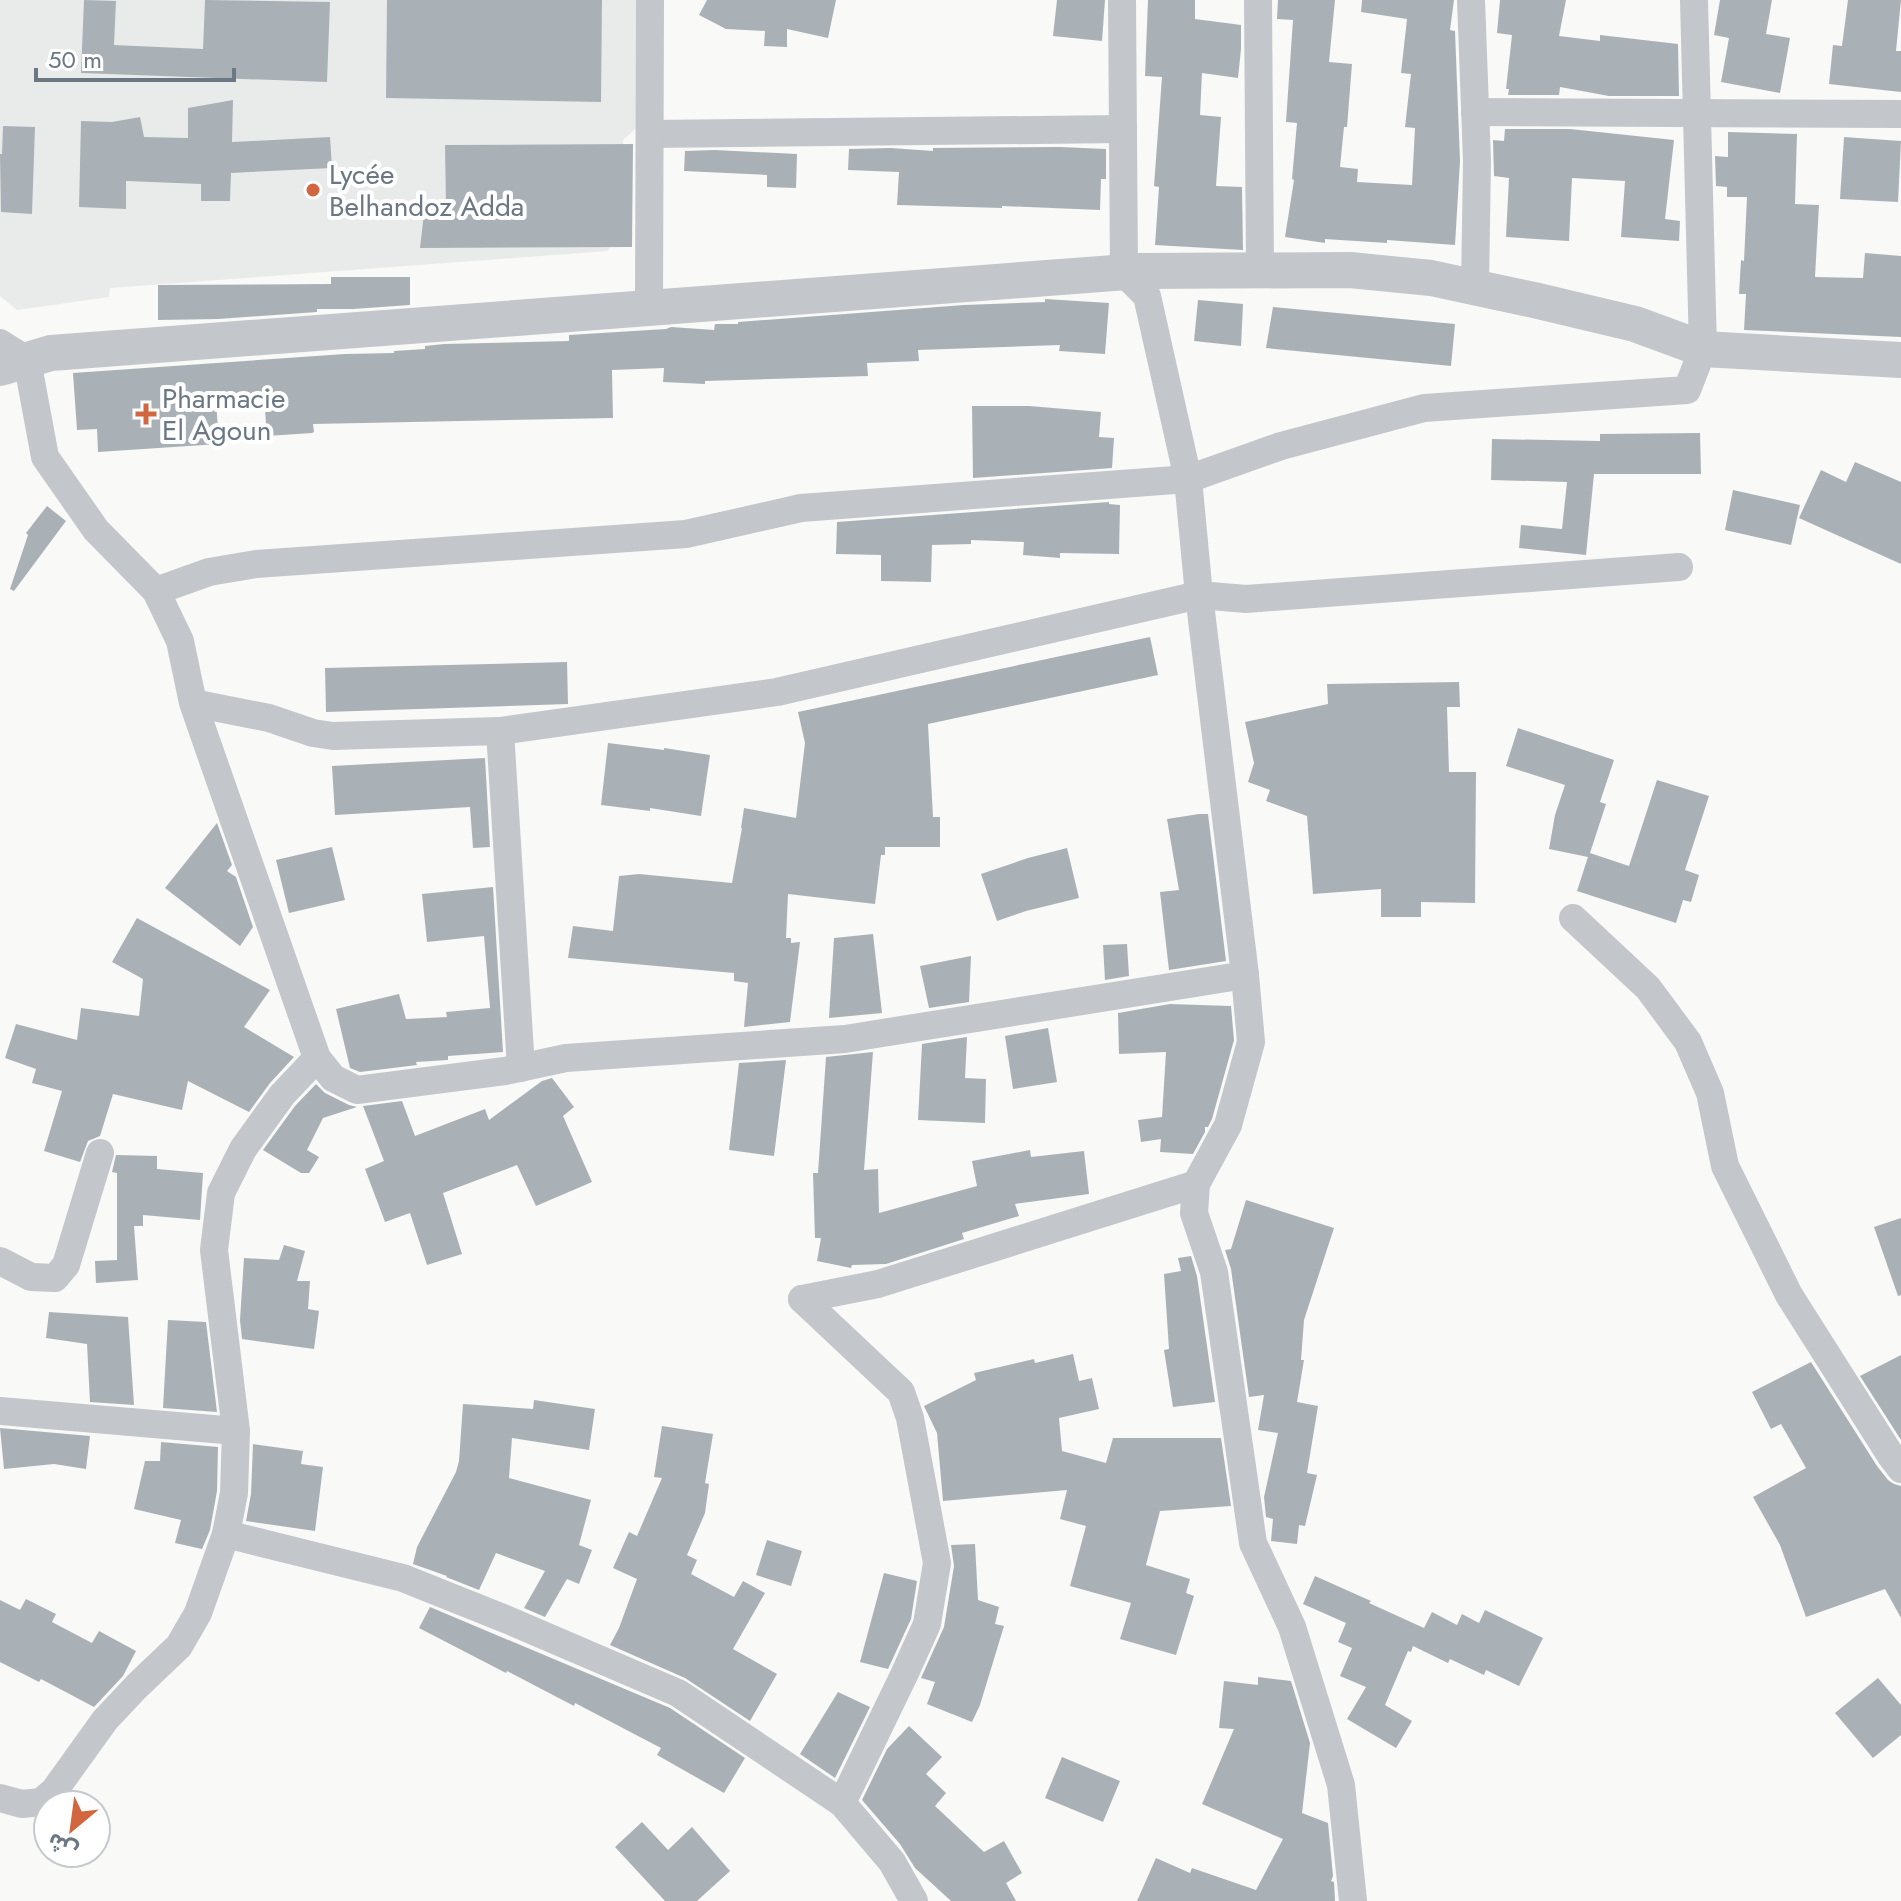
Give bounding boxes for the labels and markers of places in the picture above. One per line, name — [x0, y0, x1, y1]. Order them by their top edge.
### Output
place label: Lycée Belhandoz Adda — [329, 154, 524, 227]
marker: Lycée Belhandoz Adda — [304, 181, 322, 199]
place label: Pharmacie El Agoun — [162, 378, 286, 451]
marker: Pharmacie El Agoun — [137, 405, 155, 423]

